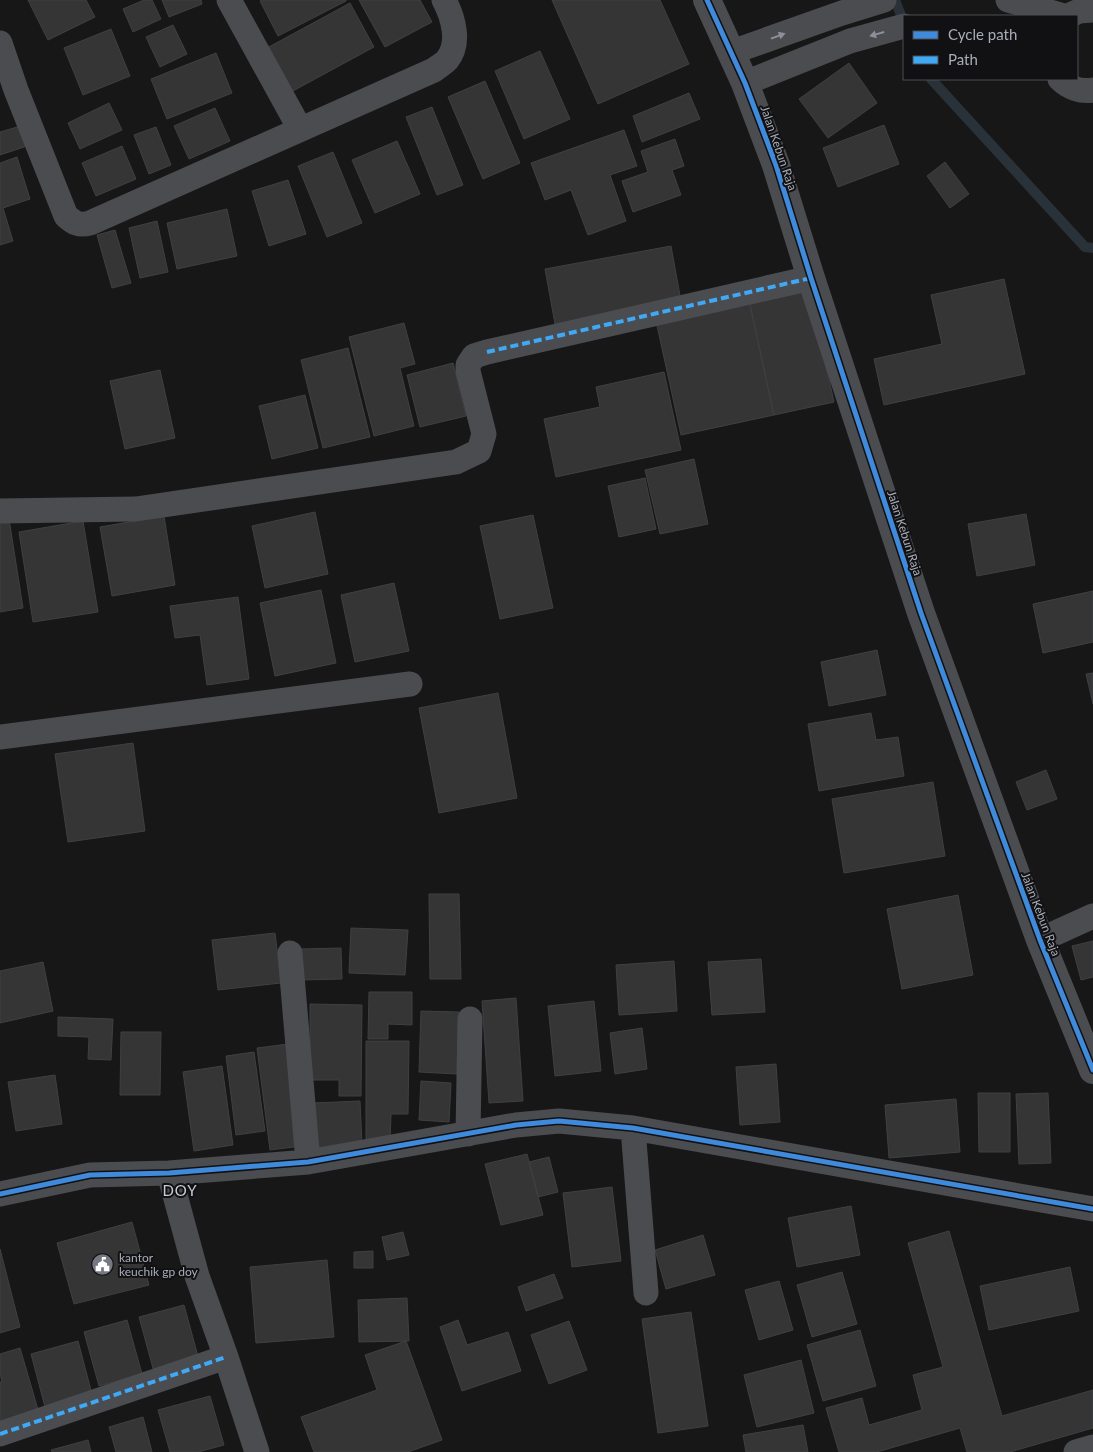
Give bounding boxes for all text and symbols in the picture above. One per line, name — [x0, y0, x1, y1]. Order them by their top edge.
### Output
legend — [903, 15, 1078, 80]
text: Cycle path — [948, 25, 1017, 43]
one-way arrow — [870, 30, 885, 38]
one-way arrow — [771, 32, 786, 40]
text: Path — [948, 50, 978, 68]
street label: Jalan Kebun Raja — [757, 104, 801, 192]
street label: Jalan Kebun Raja — [884, 489, 926, 577]
street label: Jalan Kebun Raja — [1018, 870, 1064, 958]
district label: DOY — [162, 1181, 198, 1199]
place label: kantor keuchik gp doy — [119, 1250, 199, 1279]
public building icon: kantor keuchik gp doy — [91, 1252, 115, 1276]

